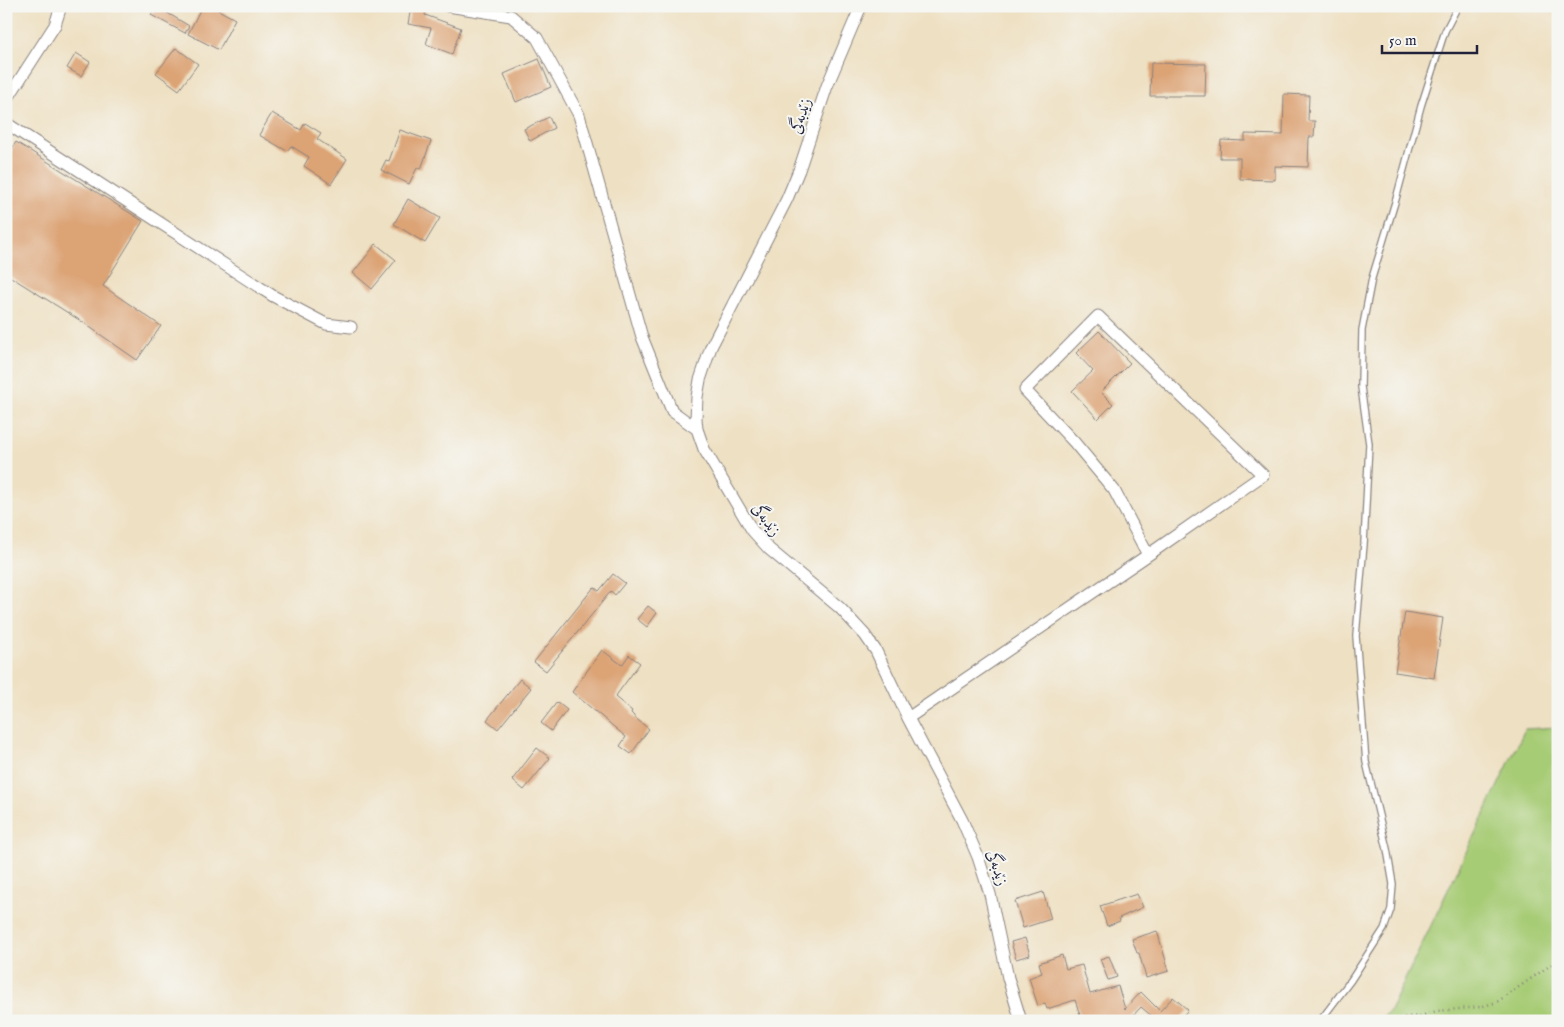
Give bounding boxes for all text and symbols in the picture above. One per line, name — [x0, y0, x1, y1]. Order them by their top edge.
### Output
scale bar — [1382, 22, 1476, 54]
text: 50 m — [1389, 31, 1417, 50]
street label: زێدبەگی — [783, 95, 816, 136]
street label: زێدبەگی — [747, 498, 787, 540]
street label: زێدبەگی — [982, 847, 1015, 888]

